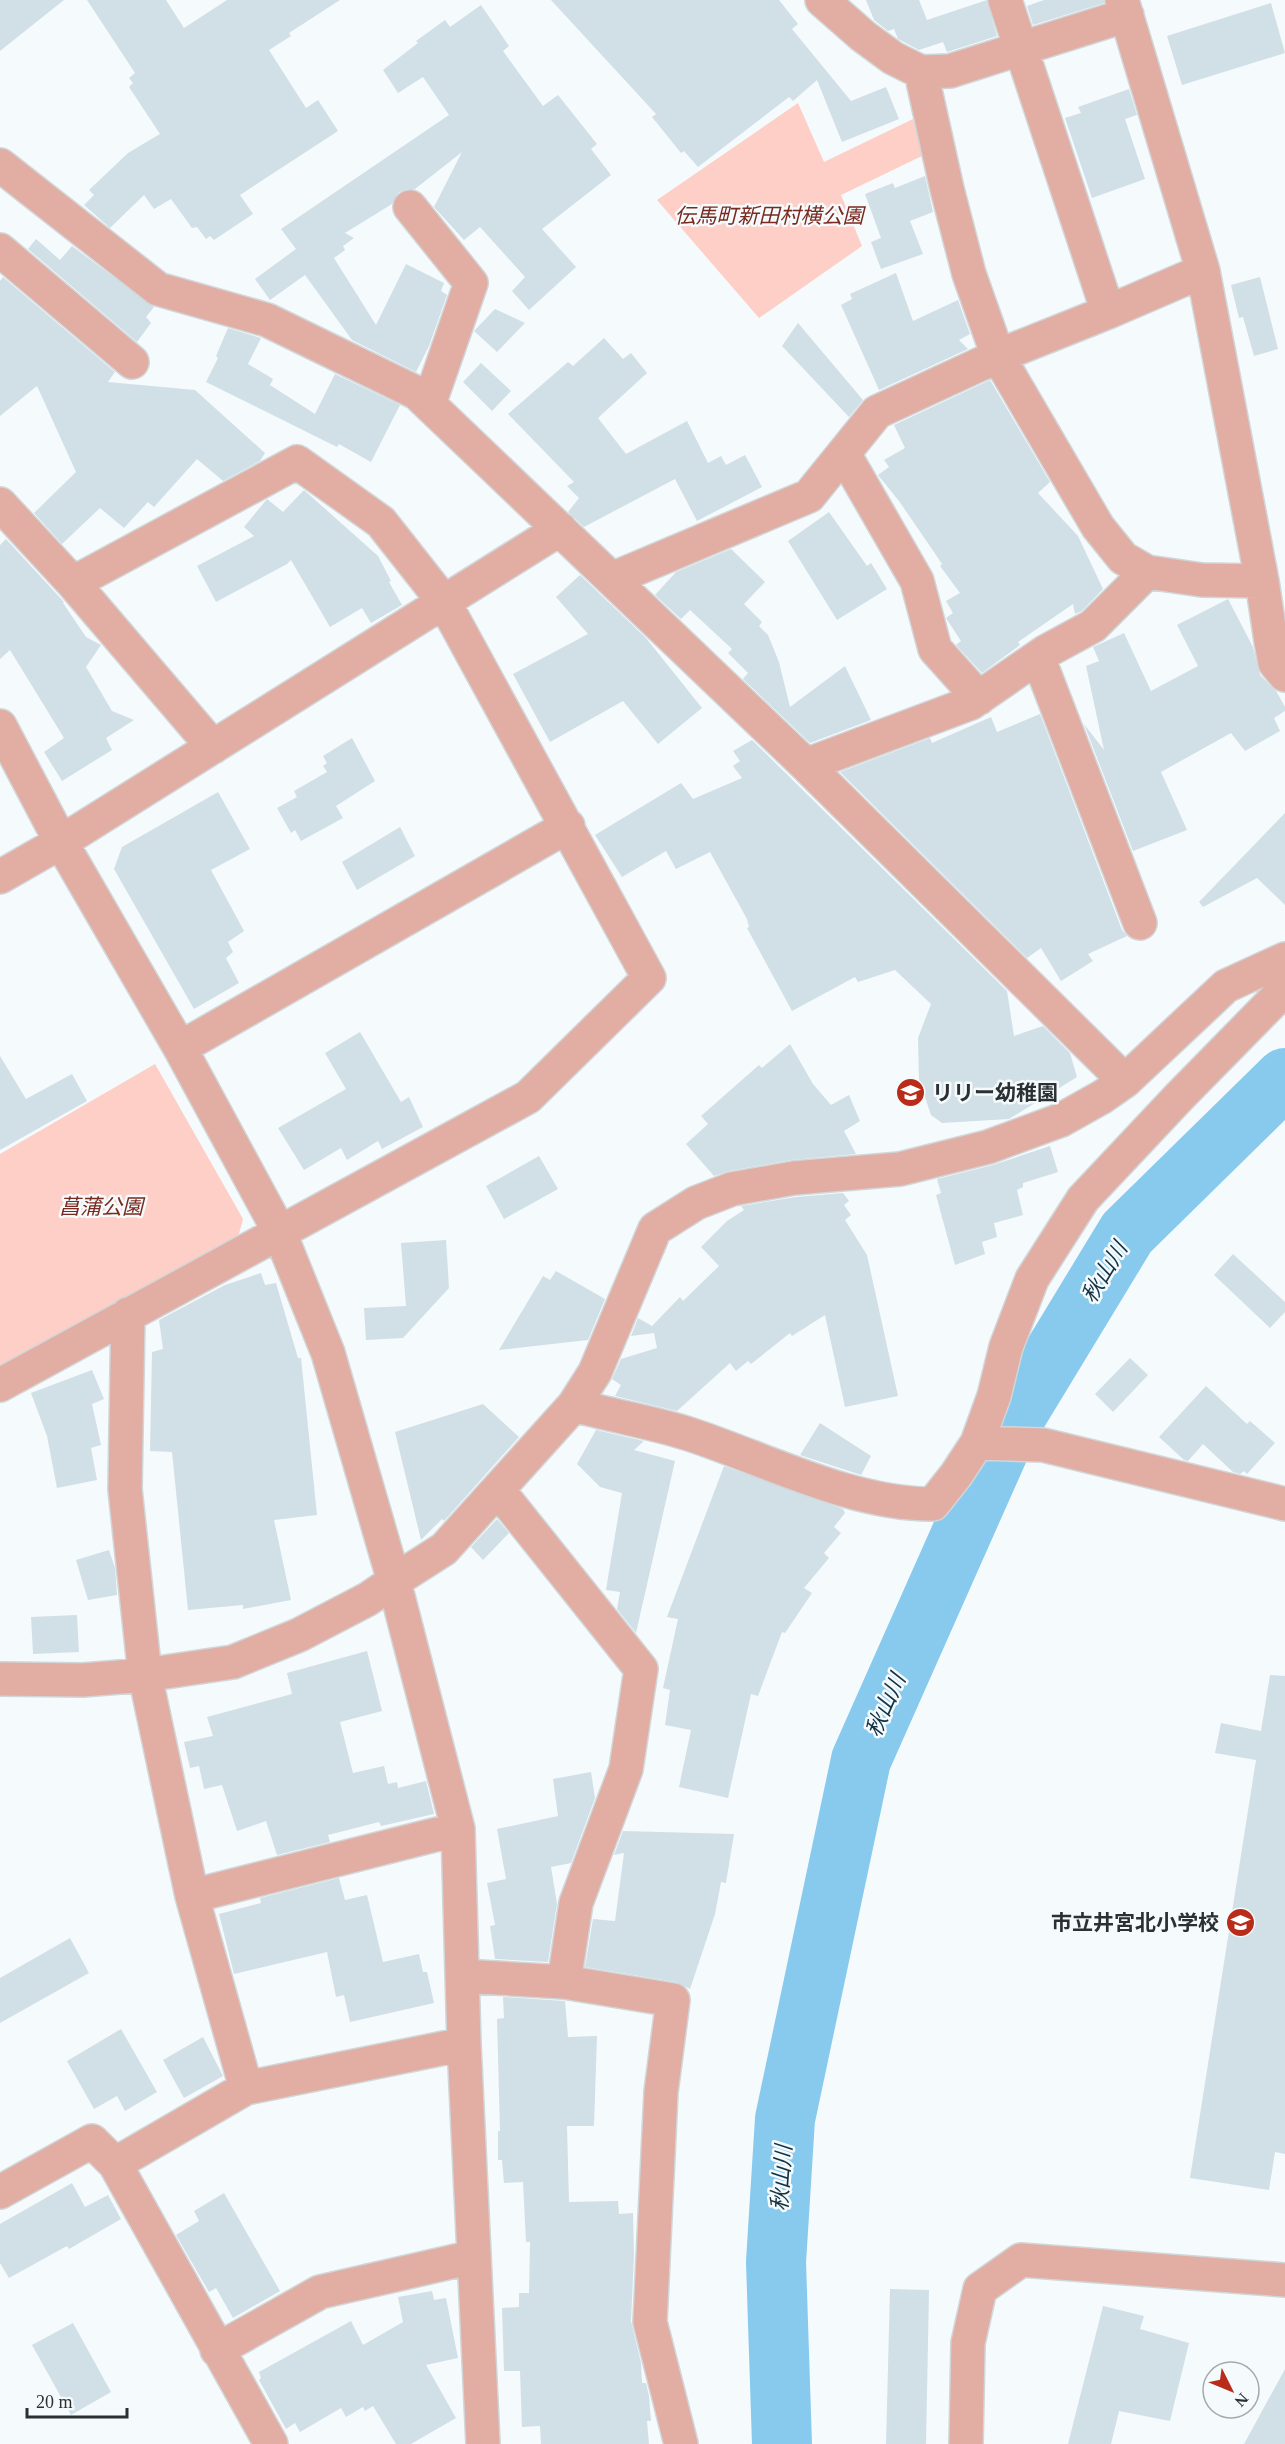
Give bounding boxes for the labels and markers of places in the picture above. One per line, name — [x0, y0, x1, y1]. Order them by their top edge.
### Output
school or university icon: リリー幼稚園 — [895, 1077, 927, 1109]
place label: リリー幼稚園 — [932, 1081, 1058, 1105]
school or university icon: 市立井宮北小学校 — [1224, 1907, 1256, 1939]
place label: 市立井宮北小学校 — [1051, 1911, 1219, 1935]

